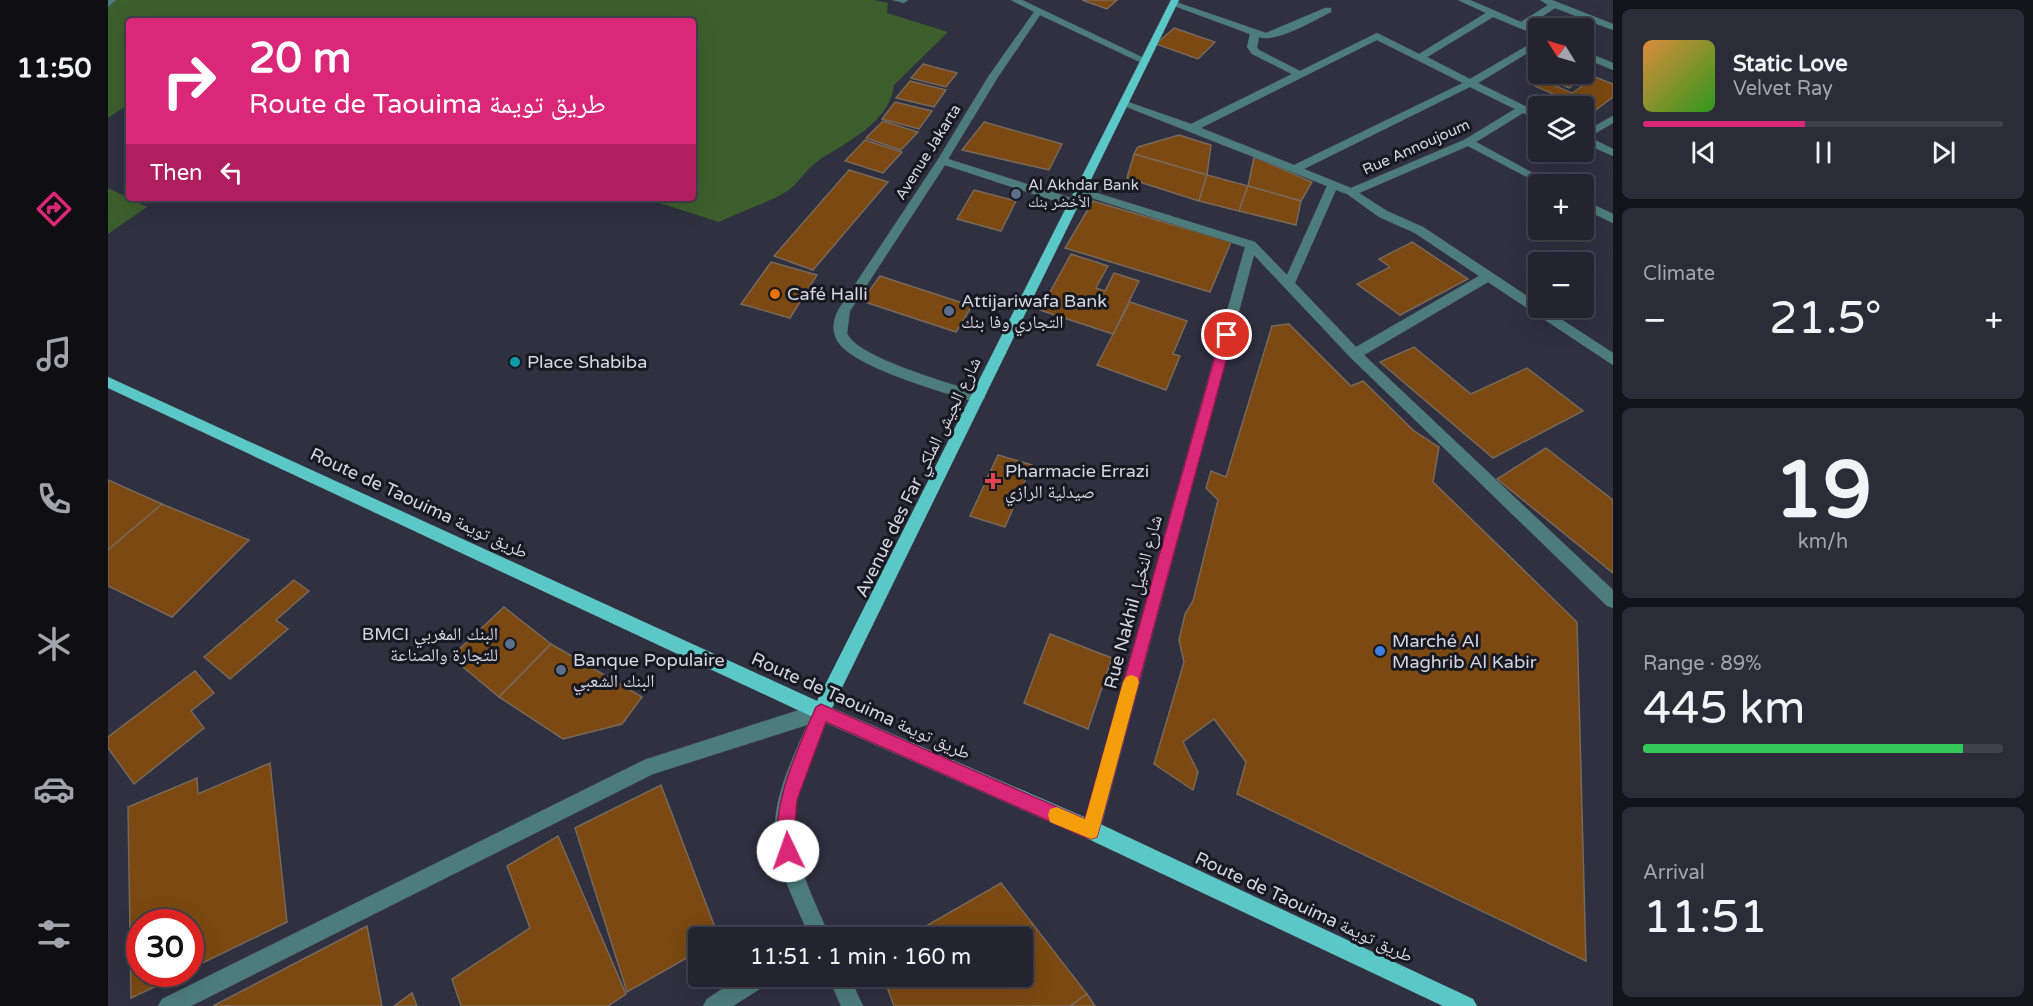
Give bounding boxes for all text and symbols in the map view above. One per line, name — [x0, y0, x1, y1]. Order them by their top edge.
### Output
north arrow — [1528, 18, 1594, 84]
map controls — [1528, 18, 1594, 318]
text: 20 m — [249, 33, 351, 84]
icon: right — [150, 42, 228, 120]
text: Static Love — [1733, 51, 1848, 77]
text: 11:50 — [17, 52, 91, 85]
text: Velvet Ray — [1733, 77, 1833, 101]
text: Route de Taouima طريق تويمة — [249, 88, 606, 121]
button: layers — [1528, 96, 1594, 162]
street label: Avenue Jakarta — [891, 101, 965, 203]
street label: Rue Annoujoum — [1360, 115, 1472, 179]
icon: previous — [1687, 136, 1720, 169]
icon: pause — [1807, 136, 1840, 169]
icon: next — [1927, 136, 1960, 169]
icon: left — [215, 156, 248, 189]
text: Then — [150, 160, 203, 186]
button: + — [1528, 174, 1594, 240]
place label: Al Akhdar Bank الأخضر بنك — [1028, 176, 1139, 211]
marker: Al Akhdar Bank الأخضر بنك — [1009, 187, 1023, 201]
icon: directions — [33, 188, 75, 230]
button: − — [1528, 252, 1594, 318]
text: Climate — [1643, 262, 1715, 286]
place label: Café Halli — [787, 283, 868, 305]
marker: Café Halli — [768, 287, 782, 301]
place label: Attijariwafa Bank التجاري وفا بنك — [961, 290, 1107, 337]
text: 21.5° — [1769, 292, 1882, 346]
text: − — [1643, 301, 1667, 340]
text: + — [1984, 301, 2003, 340]
marker: Attijariwafa Bank التجاري وفا بنك — [942, 304, 956, 318]
pin — [1201, 309, 1252, 360]
icon: arrive — [1210, 318, 1243, 351]
icon: music — [33, 333, 75, 375]
place label: Place Shabiba — [527, 351, 647, 373]
street label: Avenue des Far شارع الجيش الملكي — [850, 353, 989, 602]
marker: Place Shabiba — [508, 355, 522, 369]
street label: Route de Taouima طريق تويمة — [307, 443, 531, 563]
text: 19 — [1774, 444, 1872, 538]
place label: Pharmacie Errazi صيدلية الرازي — [1005, 460, 1149, 507]
marker: Pharmacie Errazi صيدلية الرازي — [986, 474, 1000, 488]
icon: phone — [33, 478, 75, 520]
street label: Rue Nakhil شارع النخيل — [1099, 513, 1167, 691]
text: km/h — [1798, 530, 1848, 554]
icon: climate — [33, 623, 75, 665]
place label: BMCI البنك المغربي للتجارة والصناعة — [362, 623, 498, 666]
place label: Marché Al Maghrib Al Kabir — [1392, 630, 1537, 673]
marker: BMCI البنك المغربي للتجارة والصناعة — [503, 637, 517, 651]
marker: Marché Al Maghrib Al Kabir — [1373, 644, 1387, 658]
street label: Route de Taouima طريق تويمة — [748, 648, 974, 764]
place label: Banque Populaire البنك الشعبي — [573, 649, 725, 696]
text: Range · 89% — [1643, 652, 1762, 676]
marker: Banque Populaire البنك الشعبي — [554, 663, 568, 677]
text: 445 km — [1643, 682, 1805, 736]
icon: car — [33, 768, 75, 810]
position arrow — [756, 819, 820, 883]
street label: Route de Taouima طريق تويمة — [1192, 847, 1416, 967]
text: Arrival — [1643, 861, 1705, 885]
text: 11:51 — [1643, 891, 1768, 945]
speed limit sign: 30 — [126, 909, 204, 987]
icon: filters — [33, 913, 75, 955]
text: 11:51 · 1 min · 160 m — [750, 944, 971, 970]

